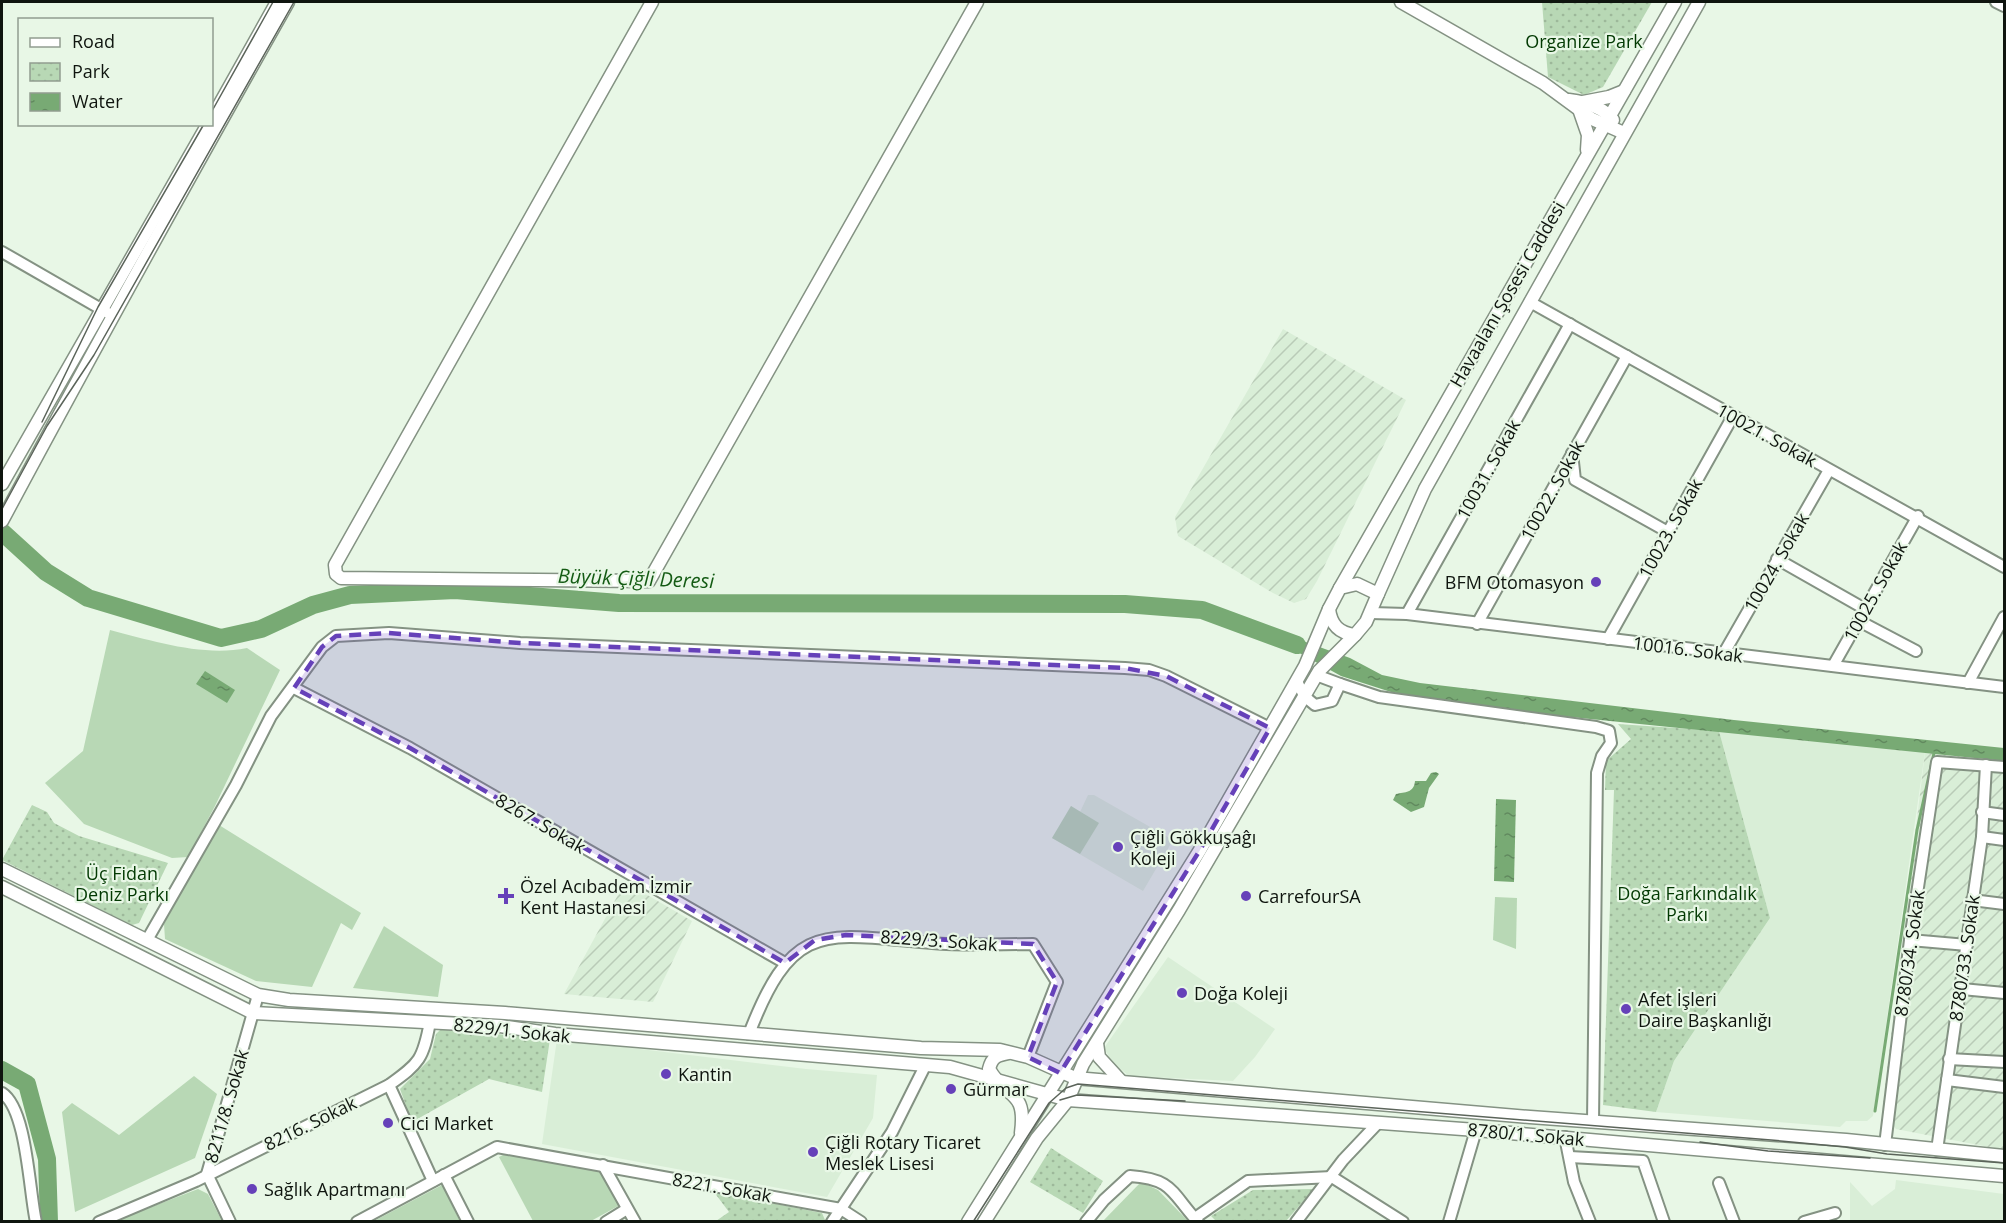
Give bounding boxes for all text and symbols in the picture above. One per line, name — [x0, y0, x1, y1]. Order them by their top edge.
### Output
legend — [18, 18, 213, 126]
text: Road — [72, 29, 115, 53]
park label: Organize Park — [1525, 29, 1643, 53]
text: Park — [72, 59, 110, 83]
text: Water — [72, 89, 123, 113]
street label: Havaalanı Şosesi Caddesi — [1444, 197, 1570, 391]
street label: 10021. Sokak — [1713, 398, 1822, 473]
street label: 10031. Sokak — [1451, 414, 1526, 523]
street label: 10022. Sokak — [1515, 435, 1590, 544]
street label: 10023. Sokak — [1633, 473, 1708, 582]
street label: 10024. Sokak — [1738, 508, 1814, 616]
street label: 10025. Sokak — [1838, 536, 1913, 645]
water label: Büyük Çiğli Deresi — [557, 562, 716, 594]
place label: BFM Otomasyon — [1445, 570, 1584, 594]
marker: BFM Otomasyon — [1589, 575, 1603, 589]
street label: 10016. Sokak — [1632, 630, 1745, 668]
street label: 8267. Sokak — [492, 788, 591, 859]
place label: Çiĝli Gökkuşaĝı Koleji — [1130, 825, 1256, 870]
marker: Çiĝli Gökkuşaĝı Koleji — [1111, 840, 1125, 854]
park label: Üç Fidan Deniz Parkı — [75, 861, 169, 906]
place label: Özel Acıbadem İzmir Kent Hastanesi — [520, 874, 692, 919]
park label: Doğa Farkındalık Parkı — [1617, 881, 1757, 926]
place label: CarrefourSA — [1258, 884, 1361, 908]
marker: Özel Acıbadem İzmir Kent Hastanesi — [497, 887, 515, 905]
street label: 8780/34. Sokak — [1888, 888, 1930, 1018]
marker: CarrefourSA — [1239, 889, 1253, 903]
street label: 8780/33. Sokak — [1943, 893, 1985, 1023]
street label: 8229/3. Sokak — [880, 924, 999, 956]
place label: Doğa Koleji — [1194, 981, 1288, 1005]
marker: Doğa Koleji — [1175, 986, 1189, 1000]
place label: Afet İşleri Daire Başkanlığı — [1638, 987, 1772, 1032]
marker: Afet İşleri Daire Başkanlığı — [1619, 1002, 1633, 1016]
street label: 8229/1. Sokak — [453, 1012, 572, 1048]
street label: 8211/8. Sokak — [198, 1046, 254, 1166]
place label: Kantin — [678, 1062, 732, 1086]
marker: Kantin — [659, 1067, 673, 1081]
place label: Gürmar — [963, 1077, 1029, 1101]
marker: Gürmar — [944, 1082, 958, 1096]
street label: 8216. Sokak — [260, 1090, 361, 1156]
place label: Cici Market — [400, 1111, 493, 1135]
marker: Cici Market — [381, 1116, 395, 1130]
street label: 8780/1. Sokak — [1467, 1117, 1586, 1151]
place label: Çiğli Rotary Ticaret Meslek Lisesi — [825, 1130, 981, 1175]
marker: Çiğli Rotary Ticaret Meslek Lisesi — [806, 1145, 820, 1159]
street label: 8221. Sokak — [671, 1166, 774, 1208]
place label: Sağlık Apartmanı — [264, 1177, 405, 1201]
marker: Sağlık Apartmanı — [245, 1182, 259, 1196]

